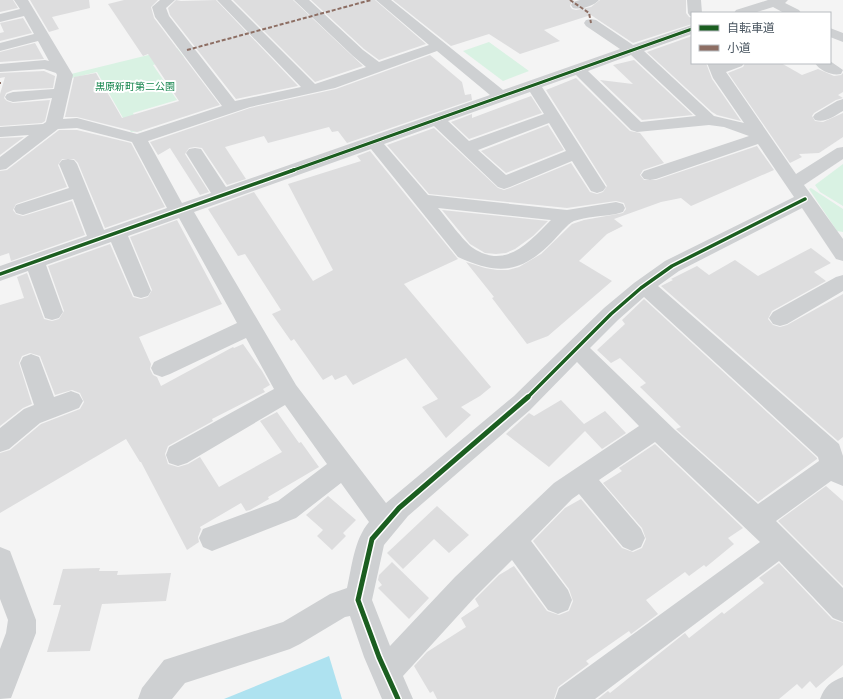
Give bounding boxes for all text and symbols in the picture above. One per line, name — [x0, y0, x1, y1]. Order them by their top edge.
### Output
legend — [691, 12, 831, 64]
text: 自転車道 — [727, 21, 775, 35]
text: 小道 — [727, 41, 751, 55]
park label: 黒原新町第二公園 — [95, 81, 175, 92]

